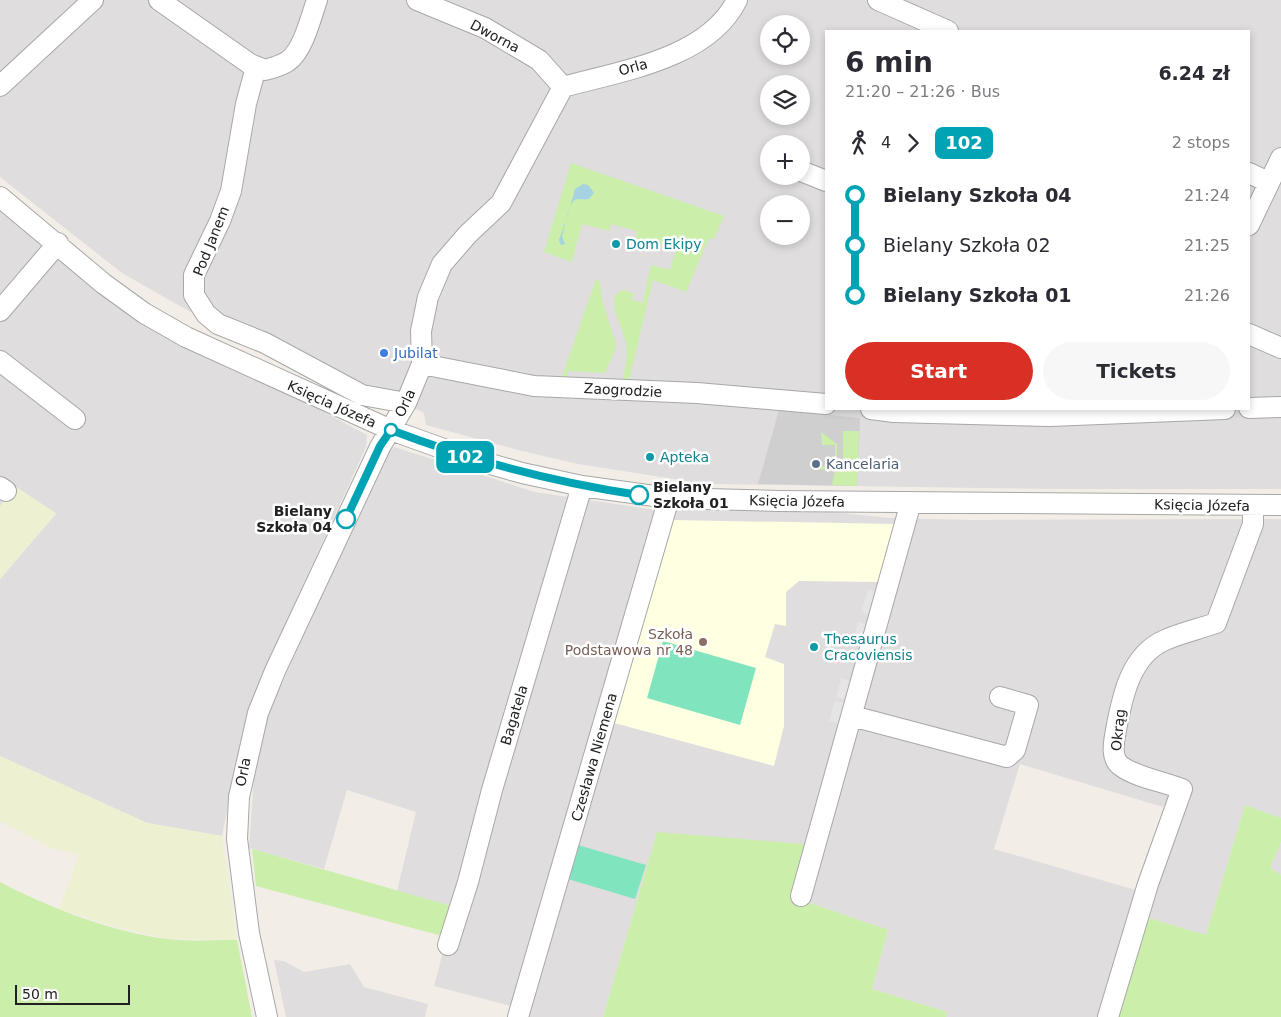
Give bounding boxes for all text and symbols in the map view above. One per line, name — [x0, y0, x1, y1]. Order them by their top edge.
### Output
map controls — [760, 15, 810, 245]
button: locate — [760, 15, 810, 65]
street label: Dworna — [468, 16, 522, 56]
text: 6 min — [845, 46, 933, 79]
street label: Orla — [617, 55, 649, 79]
text: 6.24 zł — [1158, 62, 1230, 84]
button: layers — [760, 75, 810, 125]
text: 21:20 – 21:26 · Bus — [845, 82, 1000, 101]
icon: walk — [845, 129, 873, 157]
icon: forward — [899, 129, 927, 157]
text: 102 — [945, 132, 983, 153]
text: 4 — [881, 133, 891, 152]
text: 2 stops — [1172, 133, 1230, 152]
button: + — [760, 135, 810, 185]
text: Bielany Szkoła 04 — [883, 184, 1072, 206]
text: 21:24 — [1184, 186, 1230, 205]
button: − — [760, 195, 810, 245]
street label: Pod Janem — [190, 204, 232, 278]
text: Bielany Szkoła 02 — [883, 234, 1051, 256]
place label: Dom Ekipy — [626, 236, 701, 252]
text: 21:25 — [1184, 236, 1230, 255]
marker: Dom Ekipy — [610, 238, 622, 250]
text: Bielany Szkoła 01 — [883, 284, 1072, 306]
text: 21:26 — [1184, 286, 1230, 305]
button: Start — [845, 342, 1033, 400]
button: Tickets — [1043, 342, 1230, 400]
place label: Jubilat — [393, 345, 438, 361]
marker: Jubilat — [378, 347, 390, 359]
street label: Księcia Józefa — [285, 377, 379, 431]
street label: Zaogrodzie — [583, 380, 663, 400]
street label: Orla — [392, 386, 418, 420]
unlabelled marker — [384, 423, 398, 437]
line badge: 102 — [436, 441, 494, 473]
text: 102 — [446, 446, 484, 467]
place label: Apteka — [660, 449, 709, 465]
marker: Apteka — [644, 451, 656, 463]
place label: Kancelaria — [826, 456, 899, 472]
marker: Kancelaria — [810, 458, 822, 470]
place label: Bielany Szkoła 01 — [653, 479, 729, 511]
marker: Bielany Szkoła 01 — [629, 485, 649, 505]
street label: Księcia Józefa — [749, 492, 845, 510]
street label: Księcia Józefa — [1154, 496, 1250, 514]
place label: Bielany Szkoła 04 — [256, 503, 332, 535]
marker: Bielany Szkoła 04 — [336, 509, 356, 529]
place label: Szkoła Podstawowa nr 48 — [565, 626, 693, 658]
place label: Thesaurus Cracoviensis — [823, 631, 913, 663]
marker: Szkoła Podstawowa nr 48 — [697, 636, 709, 648]
marker: Thesaurus Cracoviensis — [808, 641, 820, 653]
street label: Bagatela — [497, 683, 531, 747]
street label: Czesława Niemena — [568, 691, 620, 823]
street label: Okrąg — [1108, 708, 1128, 752]
street label: Orla — [232, 756, 254, 788]
scale bar — [15, 982, 130, 1005]
text: 50 m — [22, 986, 58, 1002]

